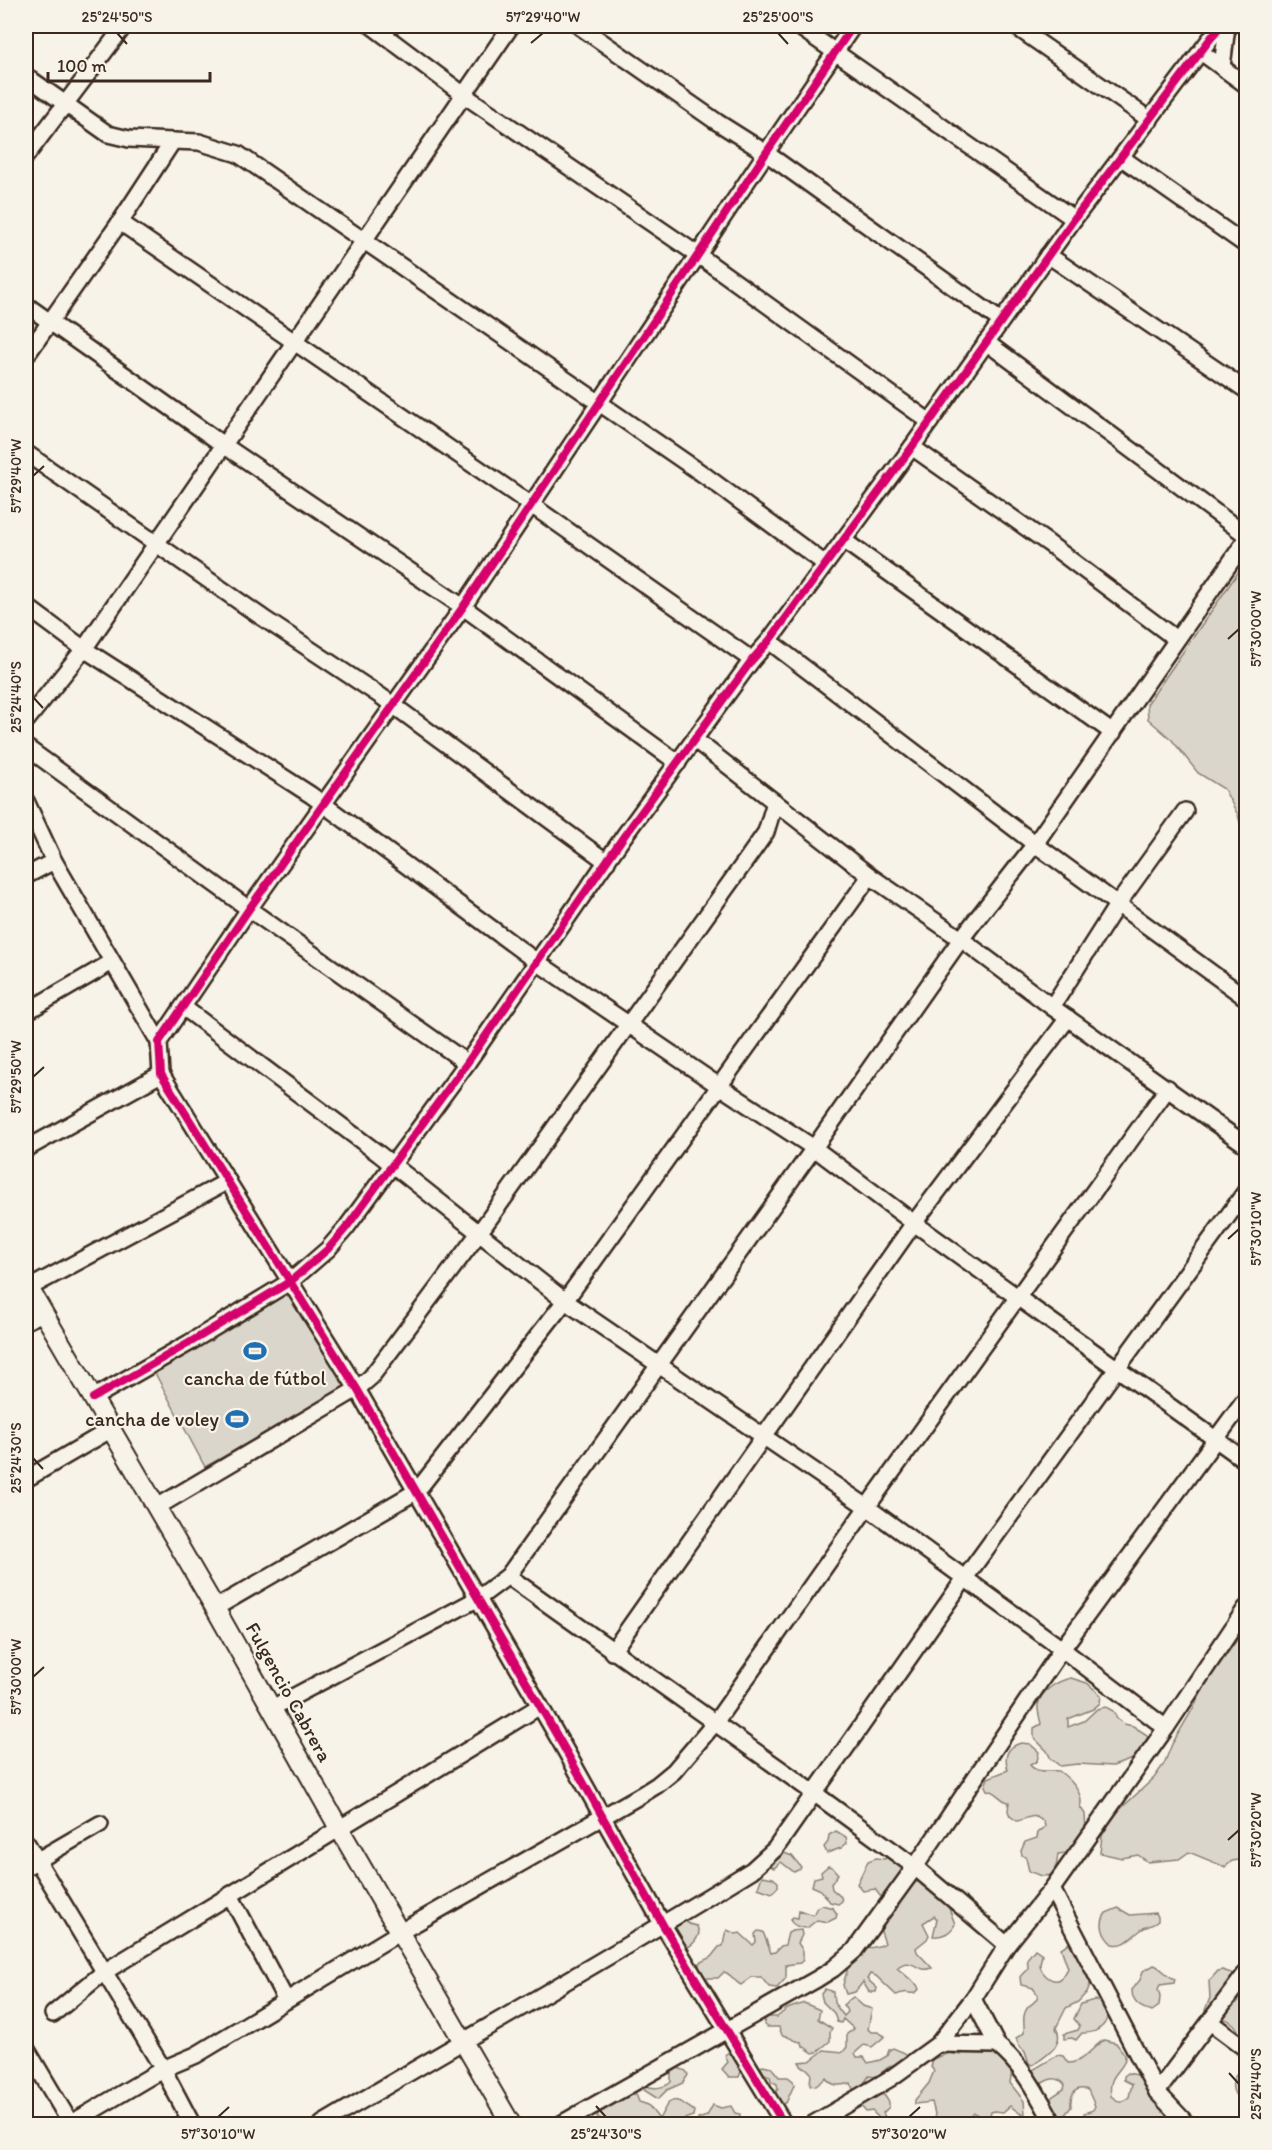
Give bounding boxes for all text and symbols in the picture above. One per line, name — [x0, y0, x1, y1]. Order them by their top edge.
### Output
text: 25°24'50"S — [82, 8, 152, 26]
text: 57°29'40"W — [506, 8, 581, 26]
text: 25°25'00"S — [742, 8, 814, 26]
scale bar — [48, 45, 210, 83]
text: 100 m — [57, 55, 107, 77]
text: 57°29'40"W — [7, 438, 25, 513]
text: 57°30'00"W — [1247, 590, 1265, 667]
text: 25°24'40"S — [7, 661, 25, 733]
text: 57°29'50"W — [7, 1040, 25, 1114]
text: 57°30'10"W — [1247, 1192, 1265, 1266]
sports icon: cancha de fútbol — [242, 1338, 268, 1364]
place label: cancha de fútbol — [184, 1366, 326, 1390]
sports icon: cancha de voley — [224, 1406, 250, 1432]
place label: cancha de voley — [85, 1407, 220, 1431]
text: 25°24'30"S — [7, 1422, 25, 1494]
street label: Fulgencio Cabrera — [241, 1618, 338, 1767]
text: 57°30'00"W — [7, 1638, 25, 1715]
text: 57°30'20"W — [1247, 1792, 1265, 1868]
text: 25°24'40"S — [1247, 2048, 1265, 2120]
text: 57°30'10"W — [181, 2125, 255, 2143]
text: 25°24'30"S — [570, 2125, 642, 2143]
text: 57°30'20"W — [871, 2125, 947, 2143]

